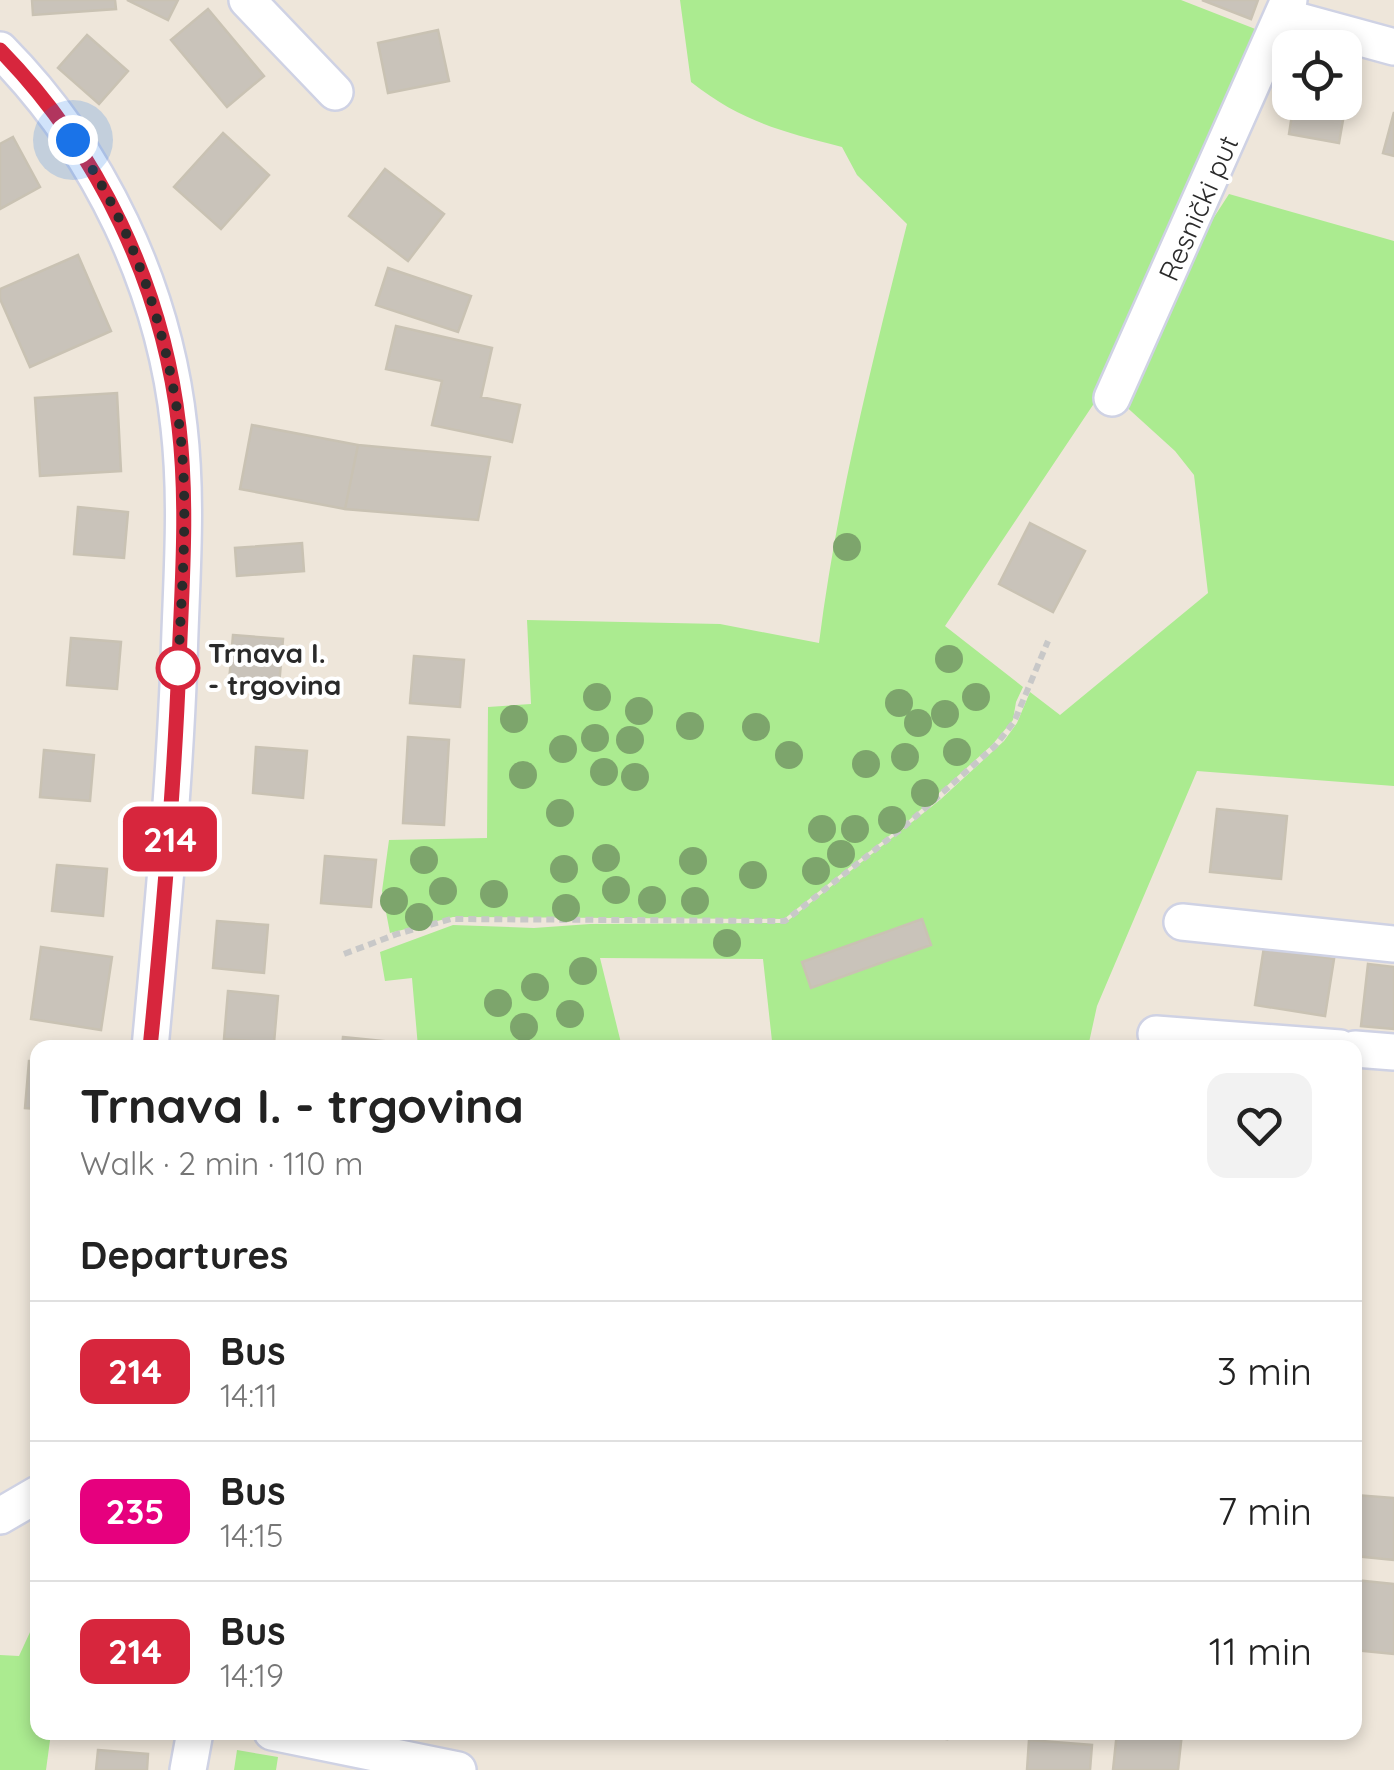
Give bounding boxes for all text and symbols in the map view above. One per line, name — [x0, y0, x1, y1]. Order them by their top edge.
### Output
map controls — [1272, 30, 1362, 120]
button: locate — [1272, 30, 1362, 120]
your location — [48, 115, 98, 165]
street label: Resnički put — [1150, 130, 1246, 286]
place label: Trnava I. - trgovina — [208, 635, 341, 702]
marker: Trnava I. - trgovina — [157, 647, 199, 689]
line badge: 214 — [112, 806, 228, 872]
text: 214 — [143, 817, 197, 861]
button: heart — [1207, 1073, 1312, 1178]
text: Trnava I. - trgovina — [80, 1075, 524, 1135]
text: Walk · 2 min · 110 m — [80, 1143, 364, 1183]
text: Departures — [80, 1231, 288, 1279]
text: Bus — [220, 1327, 286, 1375]
text: 3 min — [1217, 1347, 1312, 1395]
text: 214 — [108, 1349, 162, 1393]
text: 14:11 — [220, 1375, 278, 1415]
text: Bus — [220, 1467, 286, 1515]
text: 7 min — [1217, 1487, 1312, 1535]
text: 235 — [106, 1489, 164, 1533]
text: 14:15 — [220, 1515, 284, 1555]
text: Bus — [220, 1607, 286, 1655]
text: 11 min — [1209, 1627, 1312, 1675]
text: 214 — [108, 1629, 162, 1673]
text: 14:19 — [220, 1655, 284, 1695]

